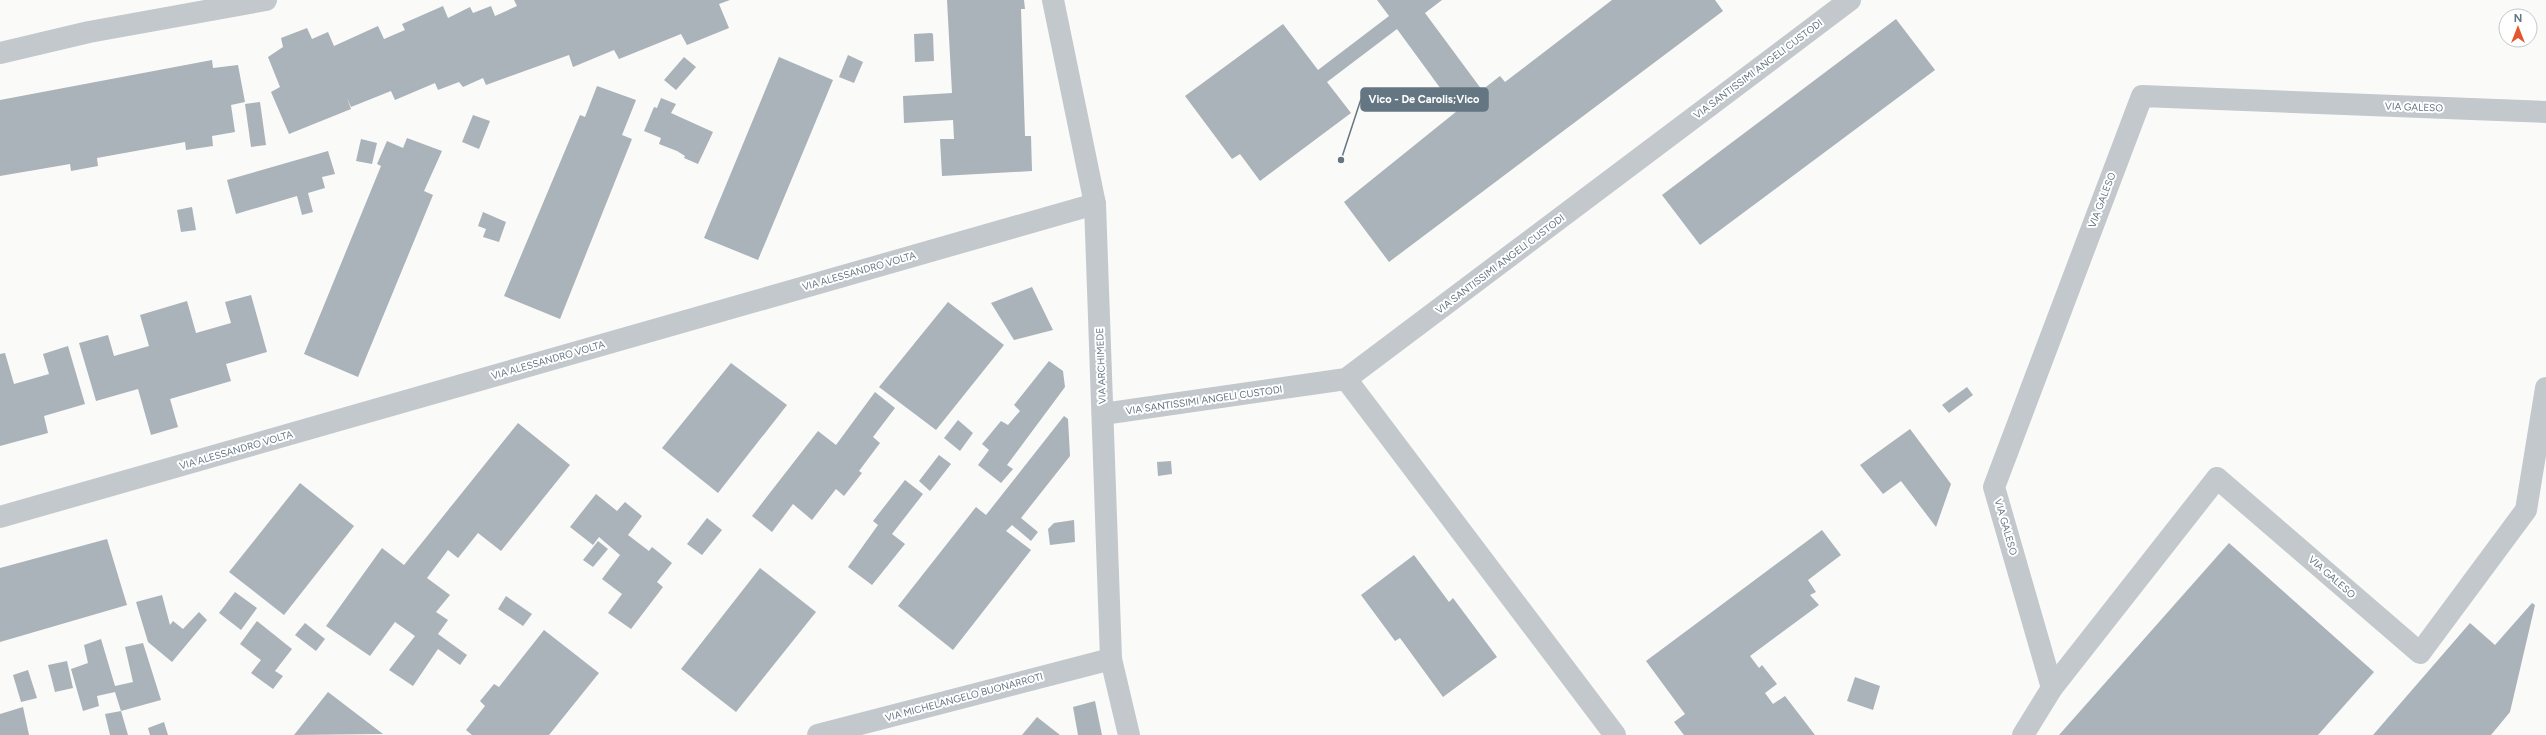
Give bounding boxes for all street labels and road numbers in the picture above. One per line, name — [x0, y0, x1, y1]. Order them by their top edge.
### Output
street label: VIA SANTISSIMI ANGELI CUSTODI — [1691, 16, 1825, 122]
street label: VIA GALESO — [2385, 99, 2444, 115]
street label: VIA GALESO — [2085, 170, 2119, 230]
street label: VIA SANTISSIMI ANGELI CUSTODI — [1433, 211, 1567, 317]
street label: VIA ALESSANDRO VOLTA — [801, 248, 918, 293]
street label: VIA ARCHIMEDE — [1093, 327, 1109, 404]
street label: VIA ALESSANDRO VOLTA — [490, 337, 607, 382]
street label: VIA SANTISSIMI ANGELI CUSTODI — [1125, 383, 1283, 417]
street label: VIA ALESSANDRO VOLTA — [178, 427, 295, 472]
street label: VIA GALESO — [1992, 497, 2020, 557]
street label: VIA GALESO — [2306, 553, 2358, 601]
street label: VIA MICHELANGELO BUONARROTI — [884, 670, 1044, 724]

